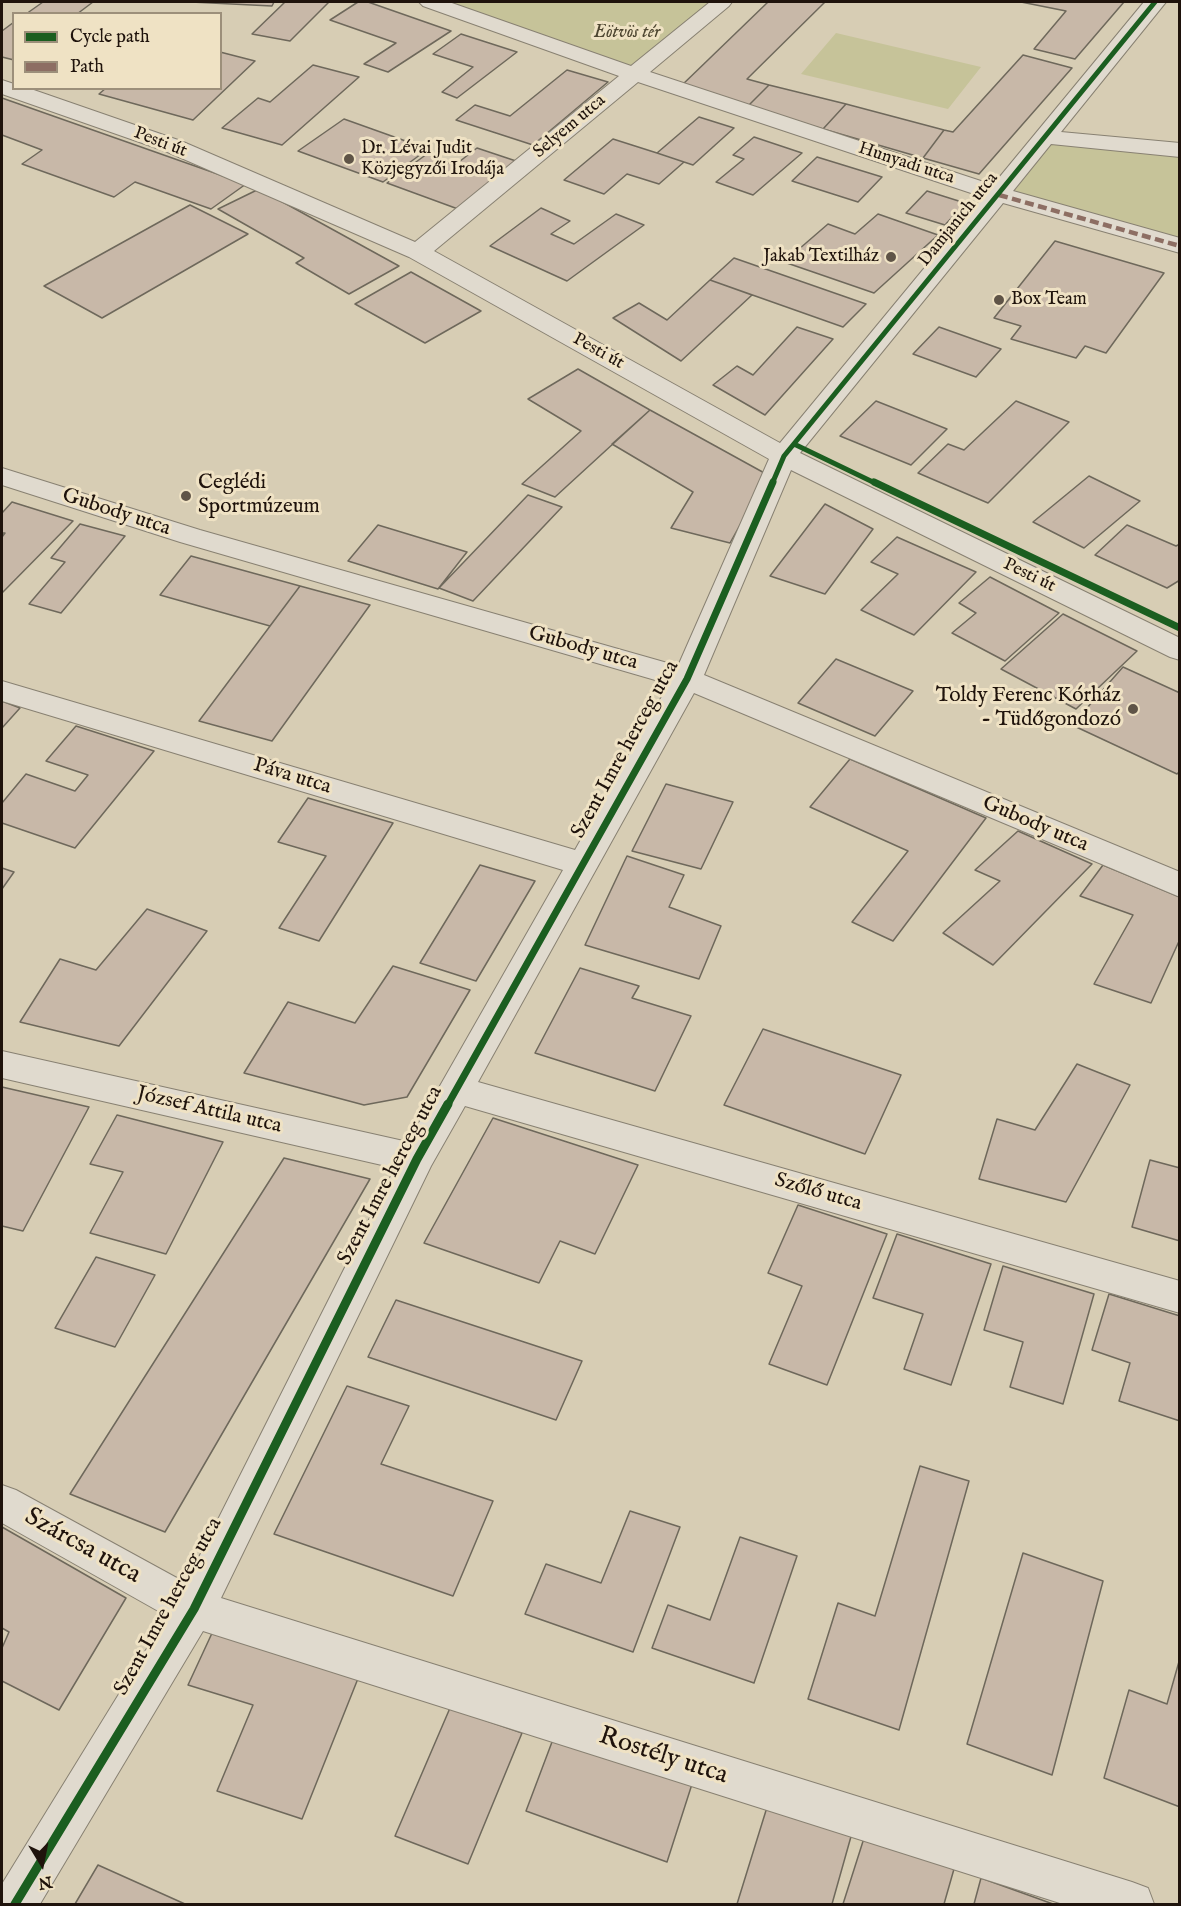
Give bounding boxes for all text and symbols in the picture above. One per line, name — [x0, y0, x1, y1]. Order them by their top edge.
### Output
legend — [12, 12, 222, 90]
park label: Eötvös tér — [594, 22, 660, 44]
text: Cycle path — [70, 26, 150, 49]
text: Path — [70, 56, 104, 79]
street label: Selyem utca — [529, 90, 611, 164]
street label: Pesti út — [130, 123, 190, 163]
place label: Dr. Lévai Judit Közjegyzői Irodája — [361, 138, 504, 180]
street label: Hunyadi utca — [855, 138, 957, 190]
marker: Dr. Lévai Judit Közjegyzői Irodája — [342, 152, 356, 166]
street label: Damjanich utca — [915, 169, 1003, 271]
place label: Jakab Textilház — [763, 246, 879, 268]
marker: Jakab Textilház — [884, 250, 898, 264]
place label: Box Team — [1011, 289, 1087, 311]
marker: Box Team — [992, 293, 1006, 307]
street label: Pesti út — [569, 329, 627, 375]
place label: Ceglédi Sportmúzeum — [198, 471, 320, 521]
street label: Gubody utca — [59, 484, 173, 542]
marker: Ceglédi Sportmúzeum — [179, 489, 193, 503]
street label: Pesti út — [999, 554, 1059, 598]
street label: Gubody utca — [526, 621, 640, 677]
street label: Szent Imre herceg utca — [567, 657, 685, 843]
place label: Toldy Ferenc Kórház - Tüdőgondozó — [936, 684, 1121, 734]
marker: Toldy Ferenc Kórház - Tüdőgondozó — [1126, 702, 1140, 716]
street label: Páva utca — [250, 753, 334, 801]
street label: Gubody utca — [978, 791, 1092, 859]
street label: József Attila utca — [134, 1082, 284, 1140]
street label: Szent Imre herceg utca — [333, 1082, 449, 1270]
street label: Szőlő utca — [772, 1169, 864, 1217]
street label: Szárcsa utca — [18, 1502, 146, 1592]
street label: Szent Imre herceg utca — [110, 1514, 228, 1700]
street label: Rostély utca — [595, 1721, 731, 1793]
north arrow — [12, 1834, 72, 1894]
text: N — [37, 1871, 54, 1893]

